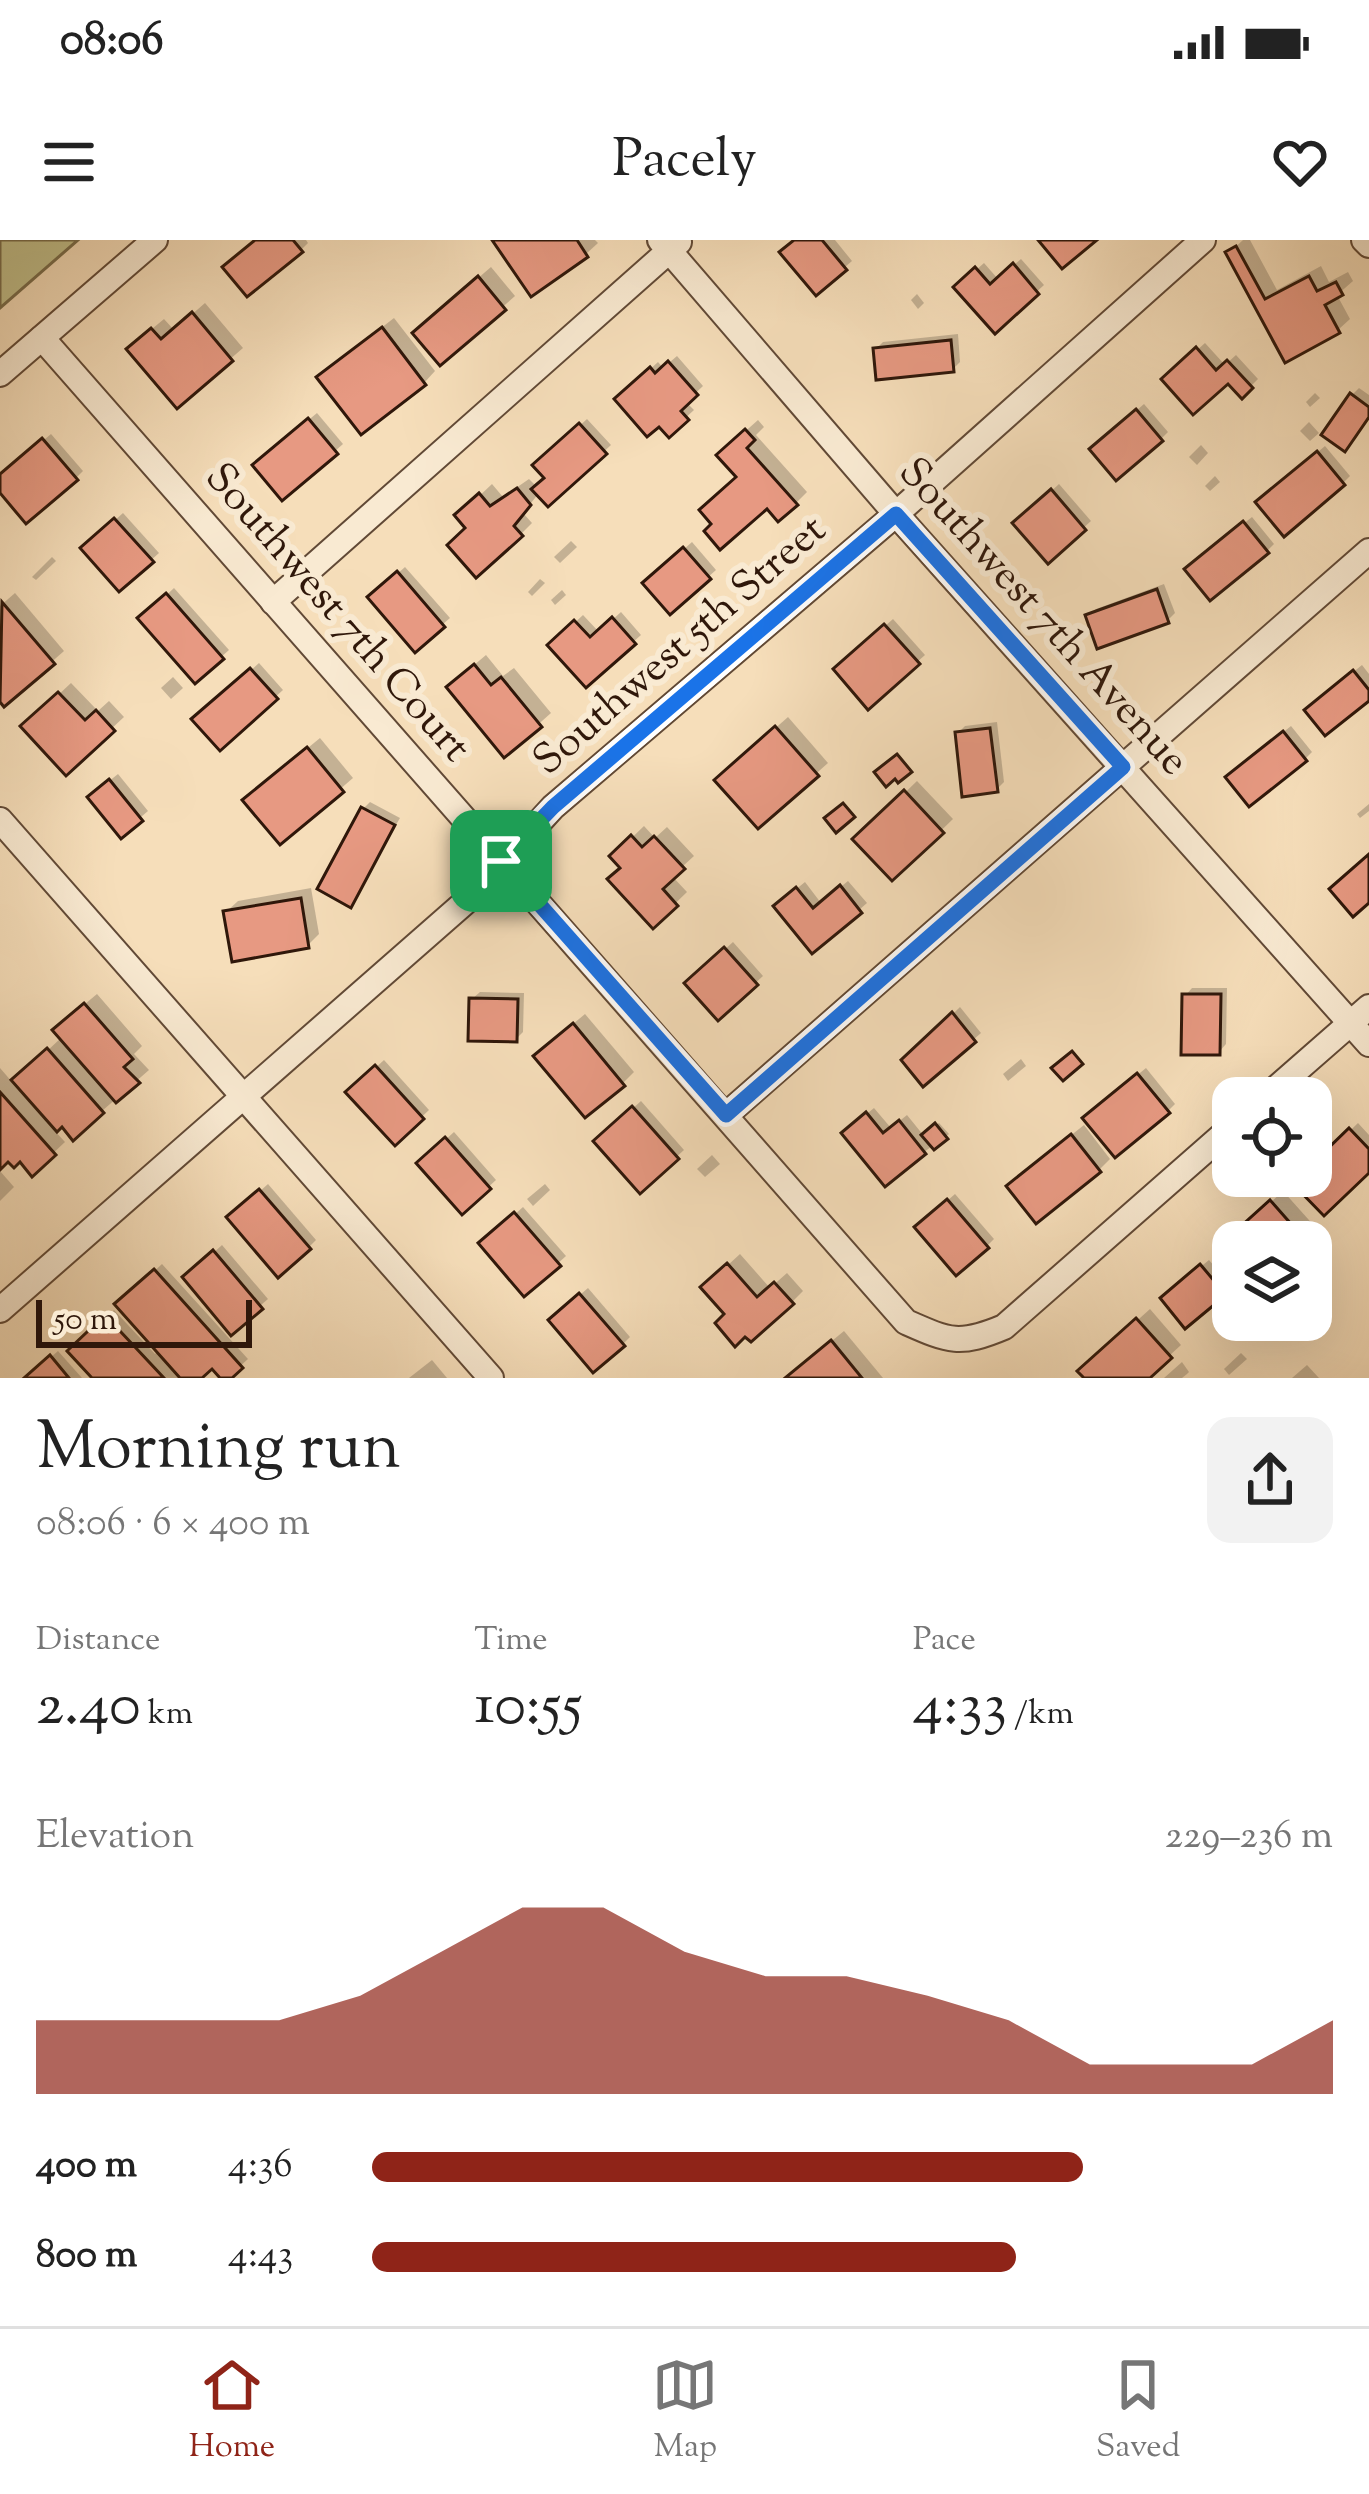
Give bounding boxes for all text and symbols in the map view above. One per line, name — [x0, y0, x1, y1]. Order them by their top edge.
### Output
text: 08:06 — [60, 10, 164, 75]
text: Pacely — [612, 123, 757, 201]
icon: menu — [36, 129, 102, 195]
icon: heart — [1267, 129, 1333, 195]
street label: Southwest 7th Avenue — [883, 446, 1201, 790]
street label: Southwest 7th Court — [189, 451, 483, 777]
street label: Southwest 5th Street — [521, 503, 841, 791]
pin — [450, 810, 552, 912]
icon: arrive — [468, 828, 534, 894]
map controls — [1212, 1077, 1332, 1341]
button: locate — [1212, 1077, 1332, 1197]
button: layers — [1212, 1221, 1332, 1341]
scale bar — [36, 1294, 252, 1347]
text: 50 m — [54, 1297, 117, 1345]
text: Morning run — [36, 1404, 401, 1499]
button: share — [1207, 1417, 1333, 1543]
text: 08:06 · 6 × 400 m — [36, 1497, 310, 1553]
text: Distance — [36, 1617, 160, 1665]
text: Time — [474, 1617, 548, 1665]
text: Pace — [913, 1617, 976, 1665]
text: 2.40 — [36, 1665, 141, 1752]
text: 10:55 — [474, 1665, 582, 1752]
text: 4:33 — [913, 1665, 1007, 1752]
text: km — [141, 1691, 193, 1739]
text: /km — [1007, 1691, 1074, 1739]
text: Elevation — [36, 1810, 194, 1866]
text: 229–236 m — [1165, 1810, 1333, 1866]
text: 400 m — [36, 2139, 137, 2195]
text: 4:36 — [228, 2139, 293, 2195]
text: 800 m — [36, 2229, 137, 2285]
text: 4:43 — [228, 2229, 293, 2285]
tab: Home — [189, 2352, 275, 2472]
tab: Map — [652, 2352, 718, 2472]
tab: Saved — [1096, 2352, 1180, 2472]

